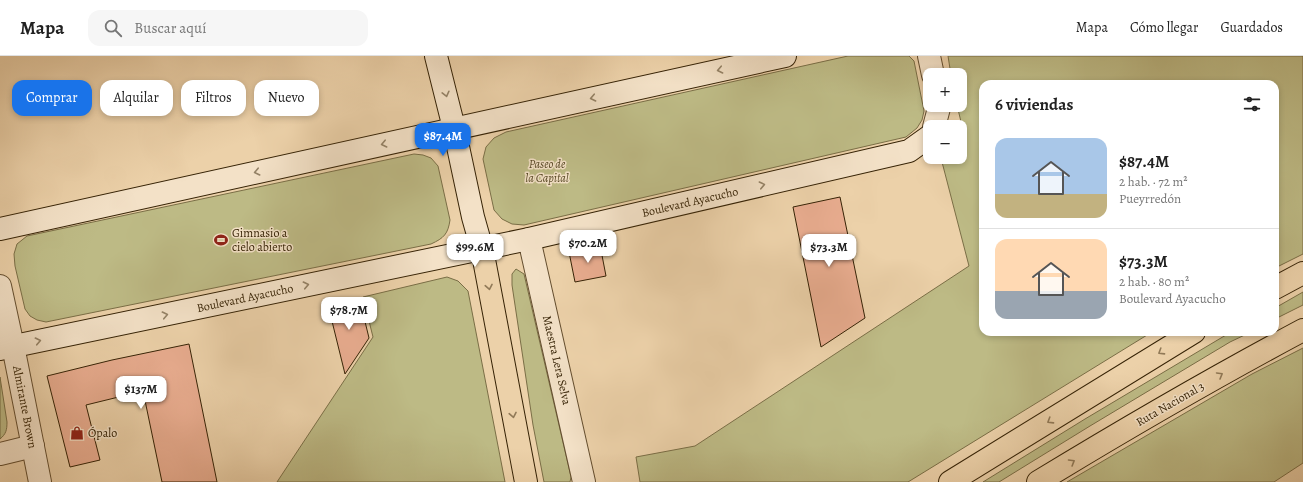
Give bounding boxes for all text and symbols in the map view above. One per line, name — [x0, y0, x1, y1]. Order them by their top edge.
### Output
search box — [88, 10, 368, 46]
text: Mapa — [20, 15, 64, 41]
icon: search — [102, 17, 124, 39]
text: Buscar aquí — [134, 18, 206, 38]
text: Mapa — [1076, 18, 1108, 37]
text: Cómo llegar — [1130, 18, 1198, 37]
text: Guardados — [1220, 18, 1283, 37]
one-way arrow — [716, 66, 723, 74]
map controls — [923, 68, 967, 164]
button: + — [923, 68, 967, 112]
chip: Comprar — [12, 80, 92, 116]
chip: Alquilar — [100, 80, 173, 116]
chip: Filtros — [181, 80, 246, 116]
chip: Nuevo — [254, 80, 319, 116]
one-way arrow — [441, 91, 449, 97]
one-way arrow — [589, 93, 596, 101]
text: 6 viviendas — [995, 93, 1073, 116]
icon: filters — [1241, 93, 1263, 115]
button: − — [923, 120, 967, 164]
pin: $87.4M — [410, 123, 476, 157]
text: $87.4M — [424, 127, 462, 144]
one-way arrow — [380, 139, 387, 147]
text: $87.4M — [1119, 150, 1169, 173]
icon: home — [1027, 154, 1075, 202]
park label: Paseo de la Capital — [525, 156, 569, 186]
one-way arrow — [253, 167, 260, 176]
text: 2 hab. · 72 m² — [1119, 173, 1188, 190]
one-way arrow — [758, 181, 765, 190]
street label: Boulevard Ayacucho — [640, 183, 740, 221]
text: Pueyrredón — [1119, 190, 1181, 207]
place label: Gimnasio a cielo abierto — [232, 225, 292, 255]
pin: $70.2M — [555, 230, 621, 264]
sports icon: Gimnasio a cielo abierto — [213, 232, 229, 248]
pin: $99.6M — [442, 234, 508, 268]
text: $70.2M — [569, 234, 607, 251]
pin: $73.3M — [796, 234, 862, 268]
text: $99.6M — [456, 238, 494, 255]
text: $73.3M — [810, 238, 848, 255]
text: $73.3M — [1119, 250, 1168, 273]
icon: home — [1027, 255, 1075, 303]
text: 2 hab. · 80 m² — [1119, 273, 1189, 290]
street label: Boulevard Ayacucho — [195, 280, 295, 316]
one-way arrow — [303, 282, 310, 290]
one-way arrow — [484, 284, 493, 291]
text: Boulevard Ayacucho — [1119, 290, 1226, 307]
pin: $78.7M — [316, 297, 382, 331]
text: $78.7M — [330, 301, 368, 318]
one-way arrow — [162, 311, 169, 319]
street label: Maestra Lera Selva — [539, 314, 575, 407]
one-way arrow — [35, 337, 41, 345]
one-way arrow — [1158, 348, 1165, 355]
street label: Almirante Brown — [9, 363, 41, 450]
one-way arrow — [1216, 372, 1223, 379]
pin: $137M — [113, 376, 169, 410]
street label: Ruta Nacional 3 — [1133, 378, 1207, 430]
text: $137M — [125, 380, 157, 397]
one-way arrow — [509, 412, 517, 418]
one-way arrow — [1047, 416, 1054, 423]
shop icon: Ópalo — [69, 425, 85, 441]
place label: Ópalo — [88, 425, 117, 441]
one-way arrow — [1068, 459, 1075, 466]

